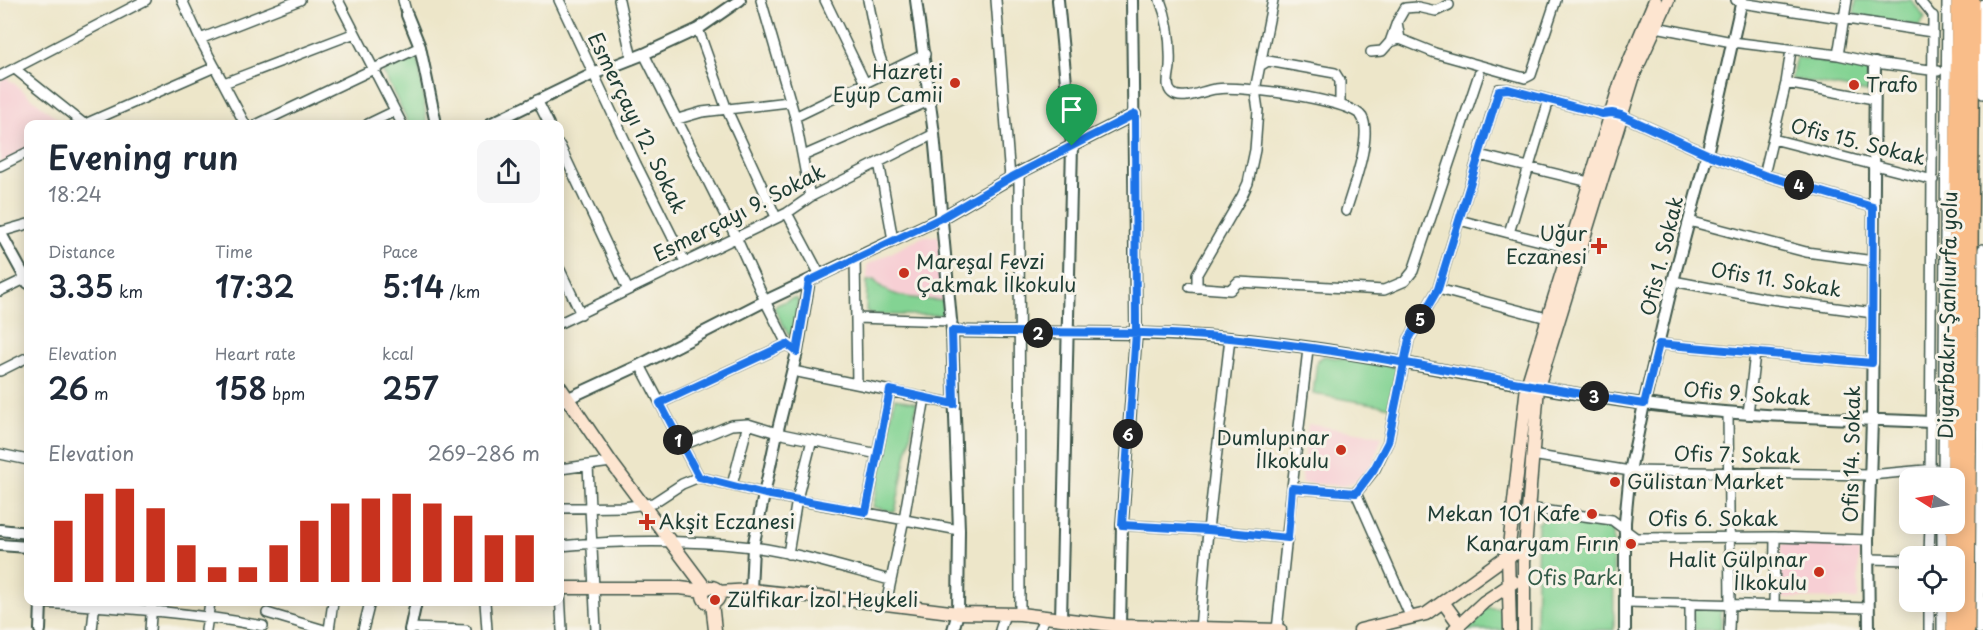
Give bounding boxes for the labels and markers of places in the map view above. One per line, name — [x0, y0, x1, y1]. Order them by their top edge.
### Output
place label: Hazreti Eyüp Camii — [833, 56, 943, 109]
place label: Trafo — [1866, 69, 1918, 99]
marker: Hazreti Eyüp Camii — [948, 76, 962, 90]
marker: Trafo — [1847, 78, 1861, 92]
pin — [1046, 84, 1097, 146]
pin: 4 — [1784, 170, 1814, 200]
place label: Uğur Eczanesi — [1506, 218, 1588, 271]
marker: Uğur Eczanesi — [1592, 239, 1606, 253]
place label: Mareşal Fevzi Çakmak İlkokulu — [916, 246, 1076, 299]
marker: Mareşal Fevzi Çakmak İlkokulu — [897, 266, 911, 280]
pin: 5 — [1405, 304, 1435, 334]
pin: 2 — [1023, 318, 1053, 348]
pin: 3 — [1579, 381, 1609, 411]
pin: 6 — [1113, 419, 1143, 449]
place label: Dumlupınar İlkokulu — [1216, 422, 1329, 475]
pin: 1 — [663, 425, 693, 455]
marker: Dumlupınar İlkokulu — [1334, 443, 1348, 457]
place label: Gülistan Market — [1627, 466, 1784, 496]
marker: Gülistan Market — [1608, 475, 1622, 489]
place label: Mekan 101 Kafe — [1427, 498, 1580, 528]
place label: Akşit Eczanesi — [659, 506, 795, 536]
marker: Mekan 101 Kafe — [1585, 507, 1599, 521]
marker: Akşit Eczanesi — [640, 515, 654, 529]
place label: Kanaryam Fırın — [1466, 528, 1619, 558]
marker: Kanaryam Fırın — [1624, 537, 1638, 551]
place label: Halit Gülpınar İlkokulu — [1669, 544, 1807, 597]
marker: Halit Gülpınar İlkokulu — [1812, 565, 1826, 579]
place label: Zülfikar İzol Heykeli — [727, 584, 918, 614]
marker: Zülfikar İzol Heykeli — [708, 593, 722, 607]

